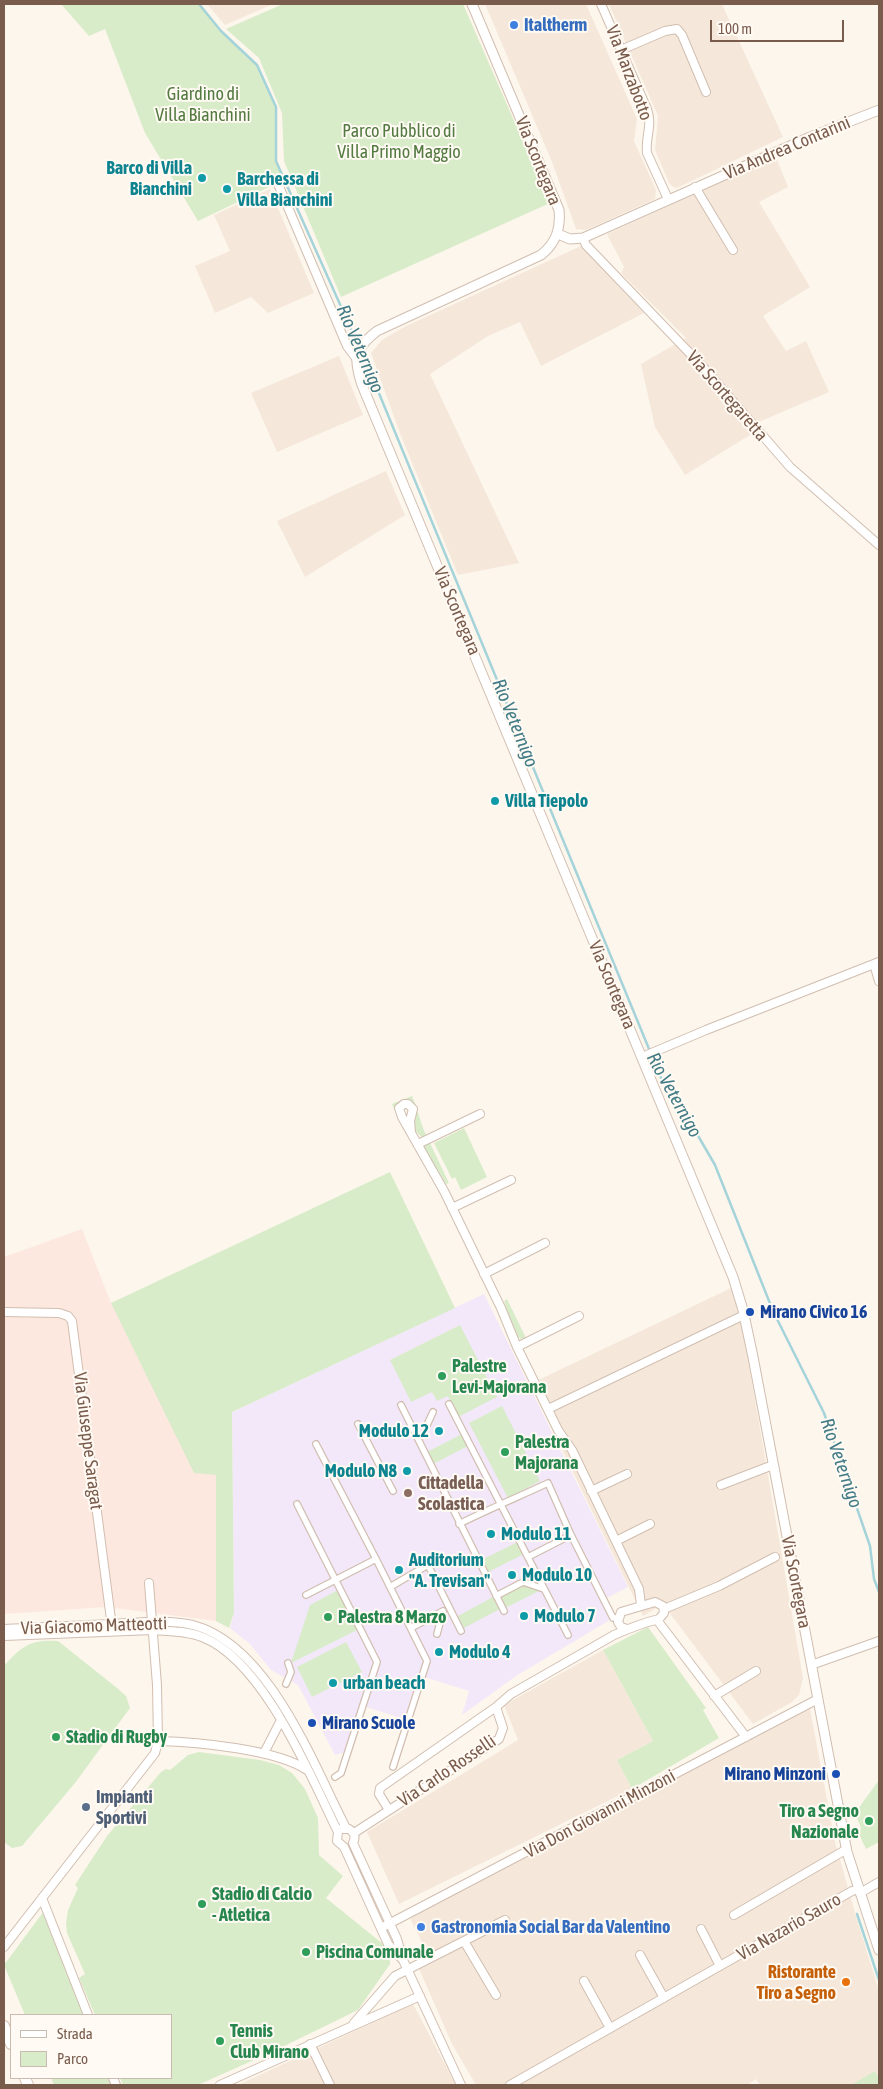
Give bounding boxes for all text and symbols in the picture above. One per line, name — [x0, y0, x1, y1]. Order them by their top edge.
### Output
scale bar — [713, 10, 847, 42]
place label: Italtherm — [524, 14, 587, 36]
marker: Italtherm — [508, 19, 520, 31]
text: 100 m — [718, 20, 752, 37]
street label: Via Marzabotto — [601, 22, 657, 124]
park label: Giardino di Villa Bianchini — [155, 83, 251, 126]
street label: Via Andrea Contarini — [720, 112, 854, 184]
street label: Via Scortegara — [510, 113, 566, 209]
park label: Parco Pubblico di Villa Primo Maggio — [337, 120, 461, 162]
place label: Barco di Villa Bianchini — [106, 157, 192, 200]
place label: Barchessa di Villa Bianchini — [237, 168, 333, 210]
marker: Barco di Villa Bianchini — [196, 172, 208, 184]
marker: Barchessa di Villa Bianchini — [221, 183, 233, 195]
water label: Rio Veternigo — [331, 302, 389, 396]
street label: Via Scortegaretta — [682, 346, 772, 446]
street label: Via Scortegara — [429, 564, 485, 658]
water label: Rio Veternigo — [487, 675, 543, 771]
place label: Villa Tiepolo — [505, 790, 588, 812]
marker: Villa Tiepolo — [489, 795, 501, 807]
street label: Via Scortegara — [584, 938, 640, 1032]
water label: Rio Veternigo — [641, 1049, 707, 1141]
place label: Mirano Civico 16 — [760, 1301, 867, 1323]
marker: Mirano Civico 16 — [744, 1306, 756, 1318]
place label: Palestre Levi-Majorana — [452, 1355, 546, 1398]
marker: Palestre Levi-Majorana — [436, 1370, 448, 1382]
street label: Via Giuseppe Saragat — [69, 1371, 107, 1511]
water label: Rio Veternigo — [815, 1415, 867, 1511]
place label: Modulo 12 — [359, 1420, 429, 1442]
marker: Modulo 12 — [433, 1425, 445, 1437]
place label: Palestra Majorana — [515, 1431, 578, 1474]
marker: Palestra Majorana — [499, 1446, 511, 1458]
place label: Modulo N8 — [325, 1460, 397, 1482]
marker: Modulo N8 — [401, 1465, 413, 1477]
place label: Cittadella Scolastica — [418, 1472, 485, 1515]
marker: Cittadella Scolastica — [402, 1487, 414, 1499]
place label: Modulo 11 — [501, 1523, 571, 1545]
marker: Modulo 11 — [485, 1528, 497, 1540]
street label: Via Scortegara — [776, 1534, 816, 1630]
place label: Auditorium "A. Trevisan" — [409, 1549, 490, 1592]
marker: Auditorium "A. Trevisan" — [393, 1564, 405, 1576]
place label: Modulo 10 — [522, 1564, 592, 1586]
marker: Modulo 10 — [506, 1569, 518, 1581]
place label: Modulo 7 — [534, 1605, 596, 1627]
place label: Palestra 8 Marzo — [338, 1606, 446, 1628]
marker: Modulo 7 — [518, 1610, 530, 1622]
marker: Palestra 8 Marzo — [322, 1611, 334, 1623]
street label: Via Giacomo Matteotti — [20, 1613, 168, 1639]
place label: Modulo 4 — [449, 1641, 511, 1663]
marker: Modulo 4 — [433, 1646, 445, 1658]
place label: urban beach — [343, 1672, 426, 1694]
marker: urban beach — [327, 1677, 339, 1689]
place label: Mirano Scuole — [322, 1712, 415, 1734]
marker: Mirano Scuole — [306, 1717, 318, 1729]
place label: Stadio di Rugby — [66, 1726, 167, 1748]
street label: Via Carlo Rosselli — [394, 1730, 500, 1812]
marker: Stadio di Rugby — [50, 1731, 62, 1743]
place label: Mirano Minzoni — [724, 1763, 826, 1785]
street label: Via Don Giovanni Minzoni — [521, 1765, 679, 1863]
marker: Mirano Minzoni — [830, 1768, 842, 1780]
place label: Impianti Sportivi — [96, 1786, 153, 1828]
place label: Tiro a Segno Nazionale — [780, 1800, 859, 1842]
marker: Impianti Sportivi — [80, 1801, 92, 1813]
marker: Tiro a Segno Nazionale — [863, 1815, 875, 1827]
place label: Stadio di Calcio - Atletica — [212, 1883, 312, 1926]
street label: Via Nazario Sauro — [733, 1889, 845, 1965]
marker: Stadio di Calcio - Atletica — [196, 1898, 208, 1910]
place label: Gastronomia Social Bar da Valentino — [431, 1916, 670, 1938]
marker: Gastronomia Social Bar da Valentino — [415, 1921, 427, 1933]
place label: Piscina Comunale — [316, 1941, 434, 1963]
marker: Piscina Comunale — [300, 1946, 312, 1958]
place label: Ristorante Tiro a Segno — [757, 1961, 836, 2004]
marker: Ristorante Tiro a Segno — [840, 1976, 852, 1988]
legend — [10, 2014, 172, 2079]
place label: Tennis Club Mirano — [230, 2020, 309, 2062]
text: Strada — [57, 2025, 93, 2042]
marker: Tennis Club Mirano — [214, 2035, 226, 2047]
text: Parco — [57, 2050, 88, 2067]

